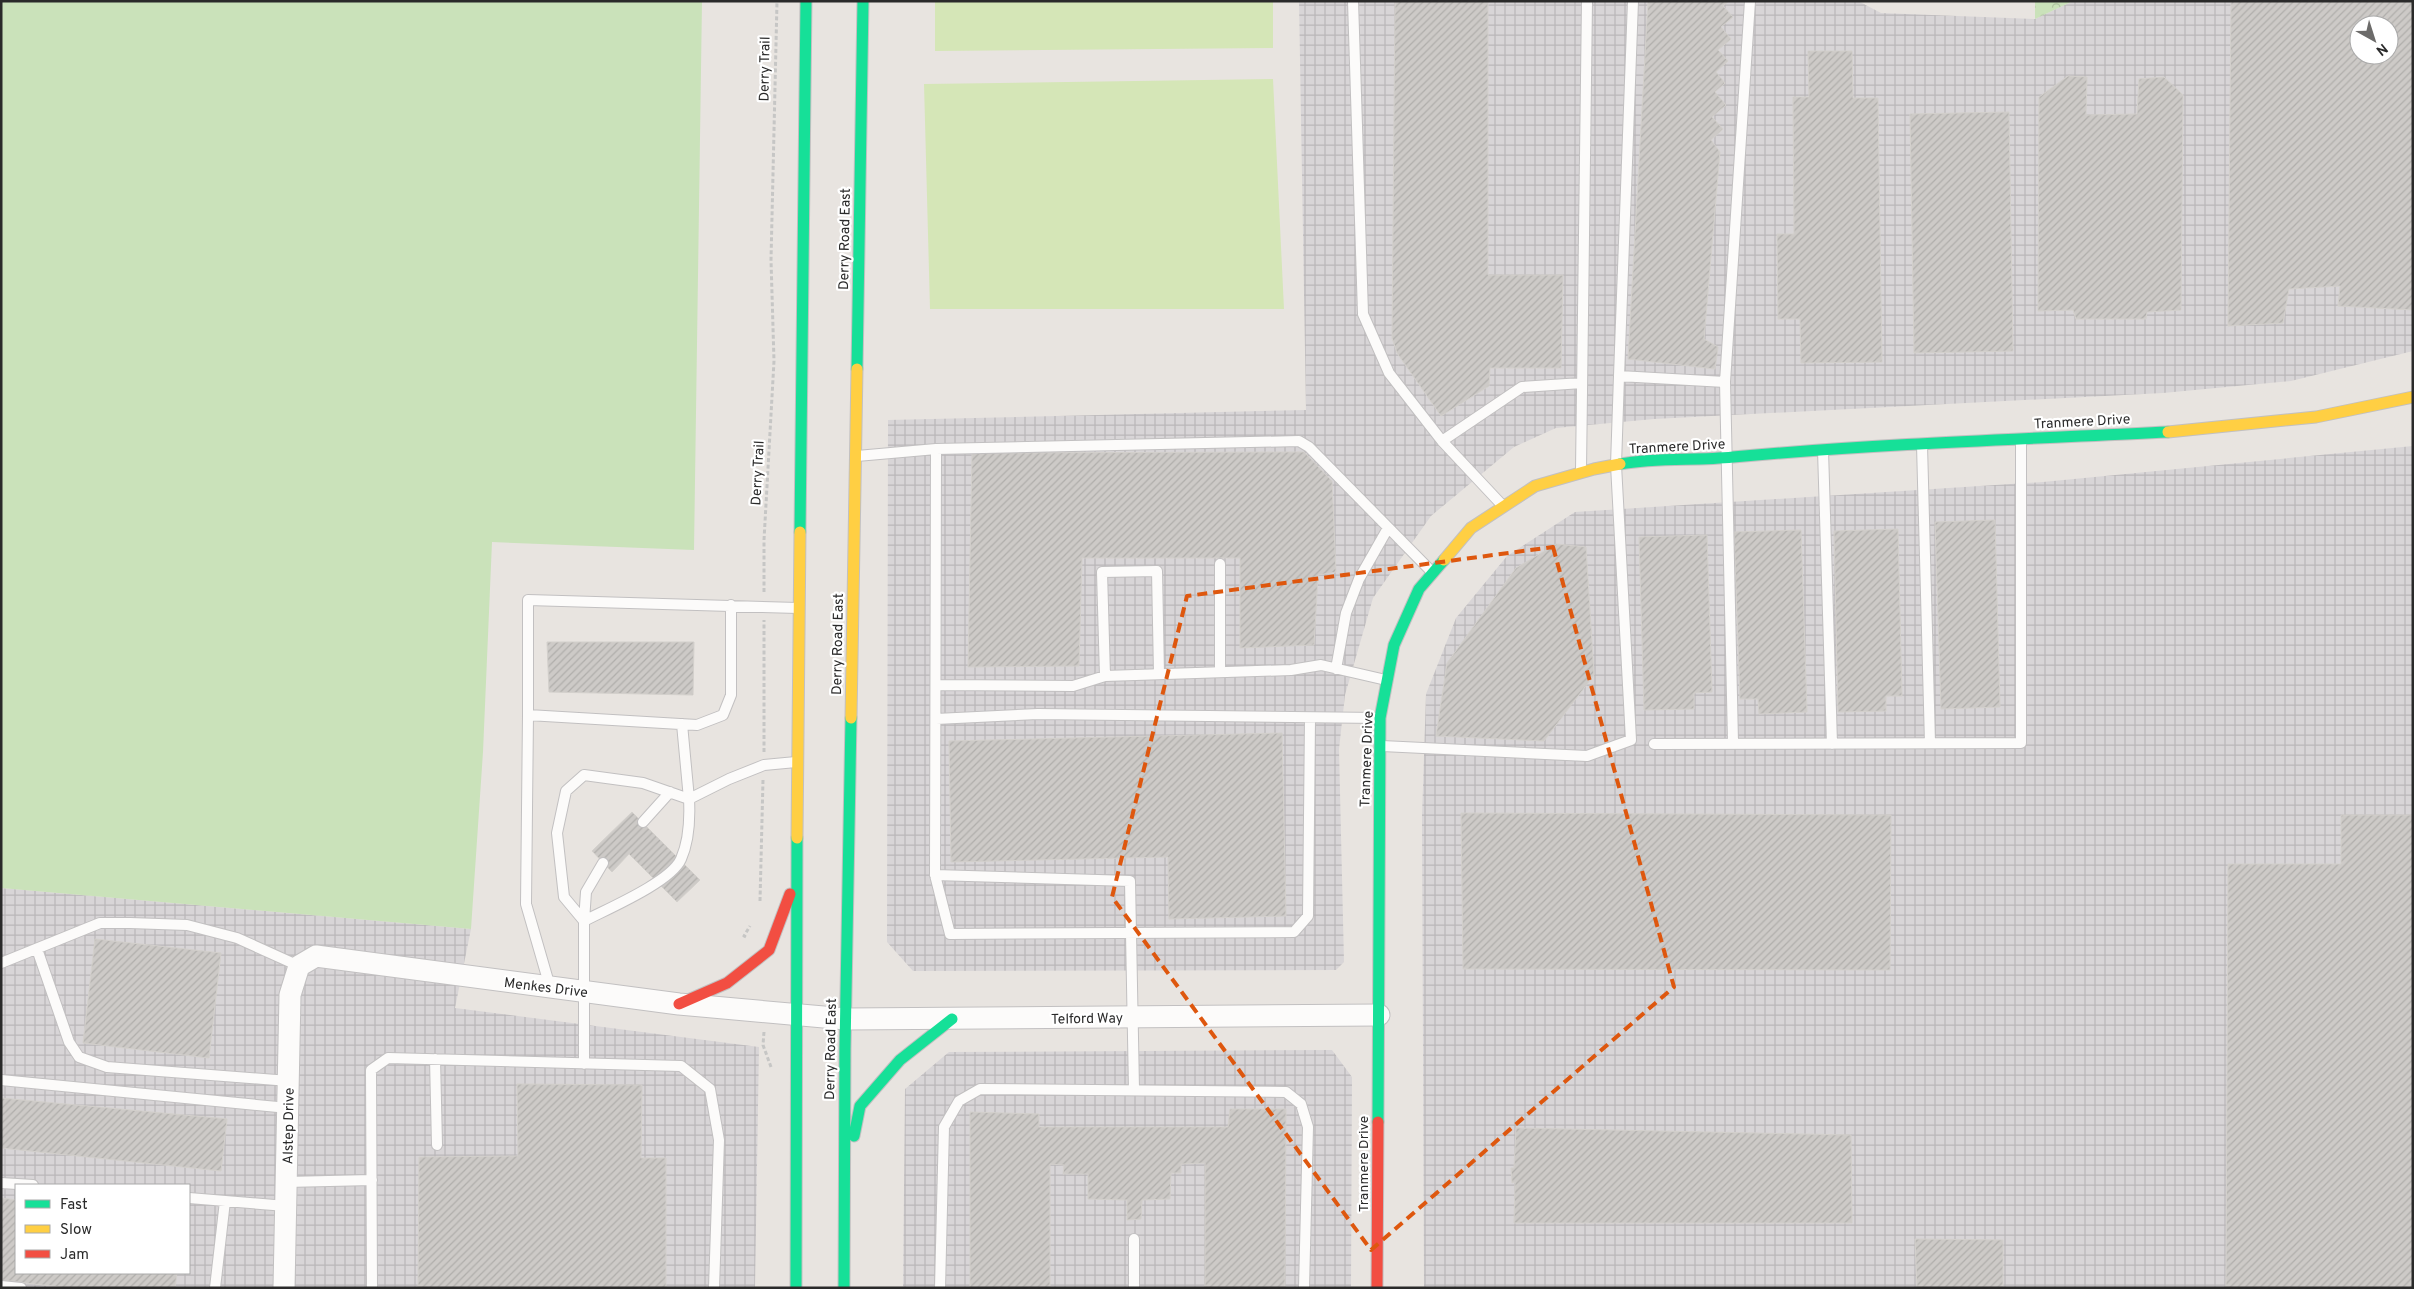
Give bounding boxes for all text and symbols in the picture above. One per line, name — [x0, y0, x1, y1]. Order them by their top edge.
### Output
north arrow — [2349, 15, 2399, 65]
street label: Derry Trail — [756, 36, 775, 102]
text: N — [2372, 39, 2390, 59]
street label: Derry Road East — [836, 188, 855, 290]
street label: Tranmere Drive — [2033, 411, 2131, 434]
street label: Tranmere Drive — [1628, 436, 1726, 459]
street label: Derry Trail — [748, 440, 769, 506]
street label: Derry Road East — [829, 593, 848, 695]
street label: Tranmere Drive — [1357, 711, 1378, 808]
street label: Menkes Drive — [503, 975, 589, 1002]
street label: Derry Road East — [822, 998, 841, 1100]
street label: Telford Way — [1051, 1010, 1123, 1029]
street label: Alstep Drive — [280, 1087, 299, 1165]
street label: Tranmere Drive — [1356, 1116, 1373, 1212]
legend — [15, 1184, 190, 1274]
text: Fast — [60, 1196, 88, 1215]
text: Slow — [60, 1221, 92, 1240]
text: Jam — [60, 1246, 89, 1265]

